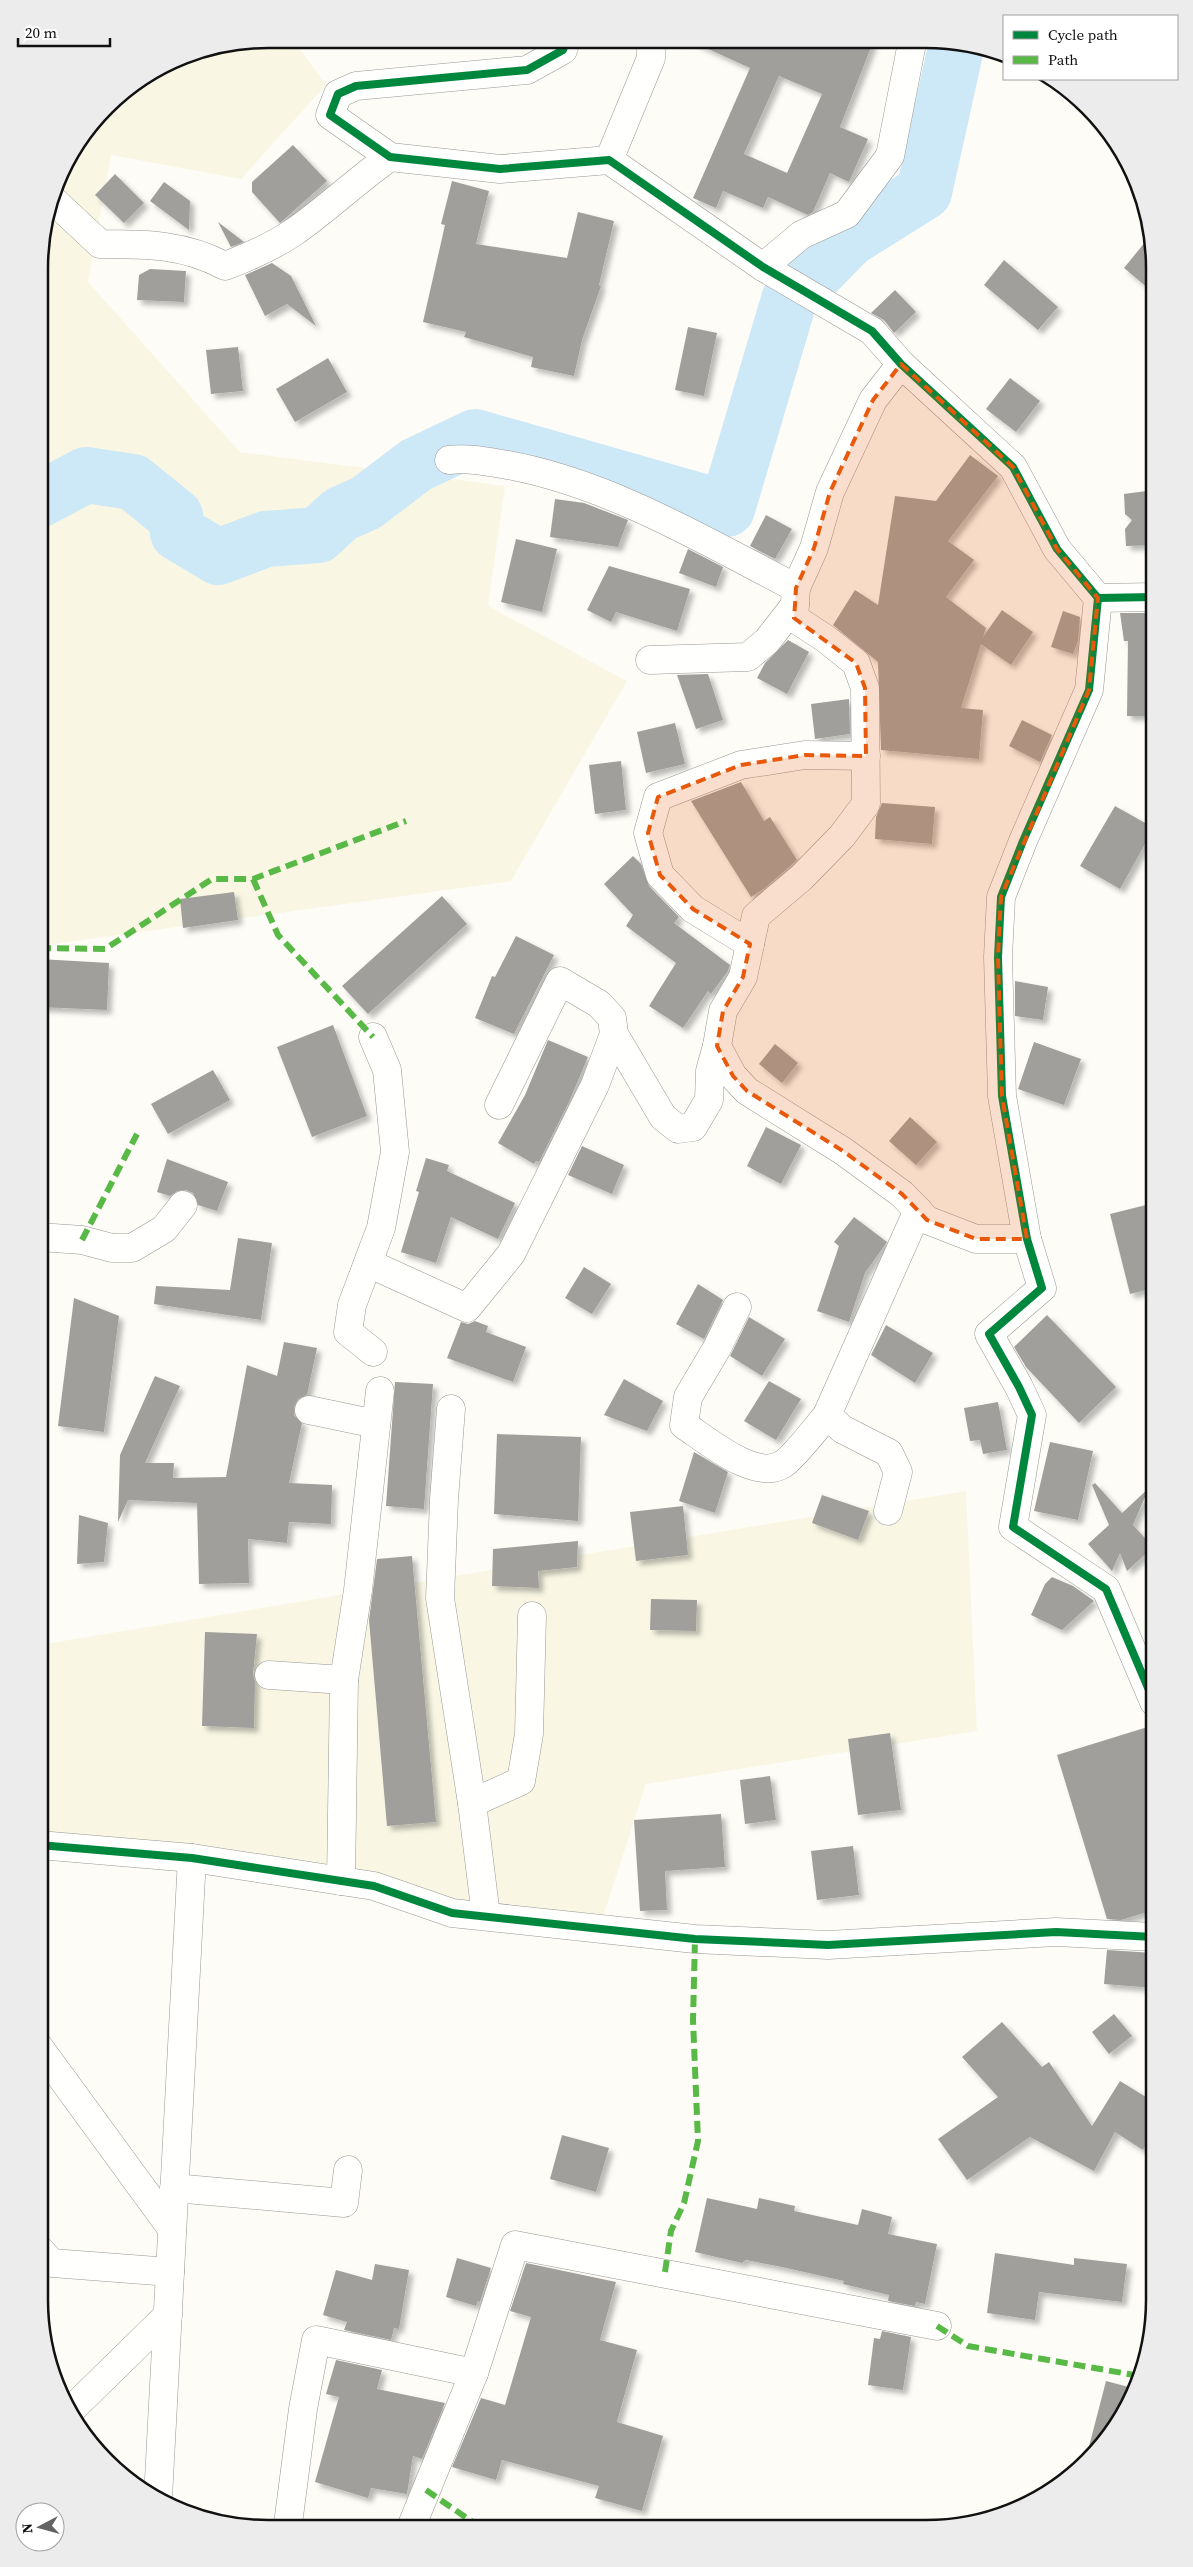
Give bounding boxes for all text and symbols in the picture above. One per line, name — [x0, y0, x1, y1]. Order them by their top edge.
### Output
scale bar — [18, 15, 110, 47]
legend — [1003, 15, 1178, 80]
text: 20 m — [25, 22, 57, 43]
text: Cycle path — [1048, 24, 1118, 45]
text: Path — [1048, 49, 1078, 70]
north arrow — [15, 2502, 65, 2552]
text: N — [17, 2522, 38, 2534]

